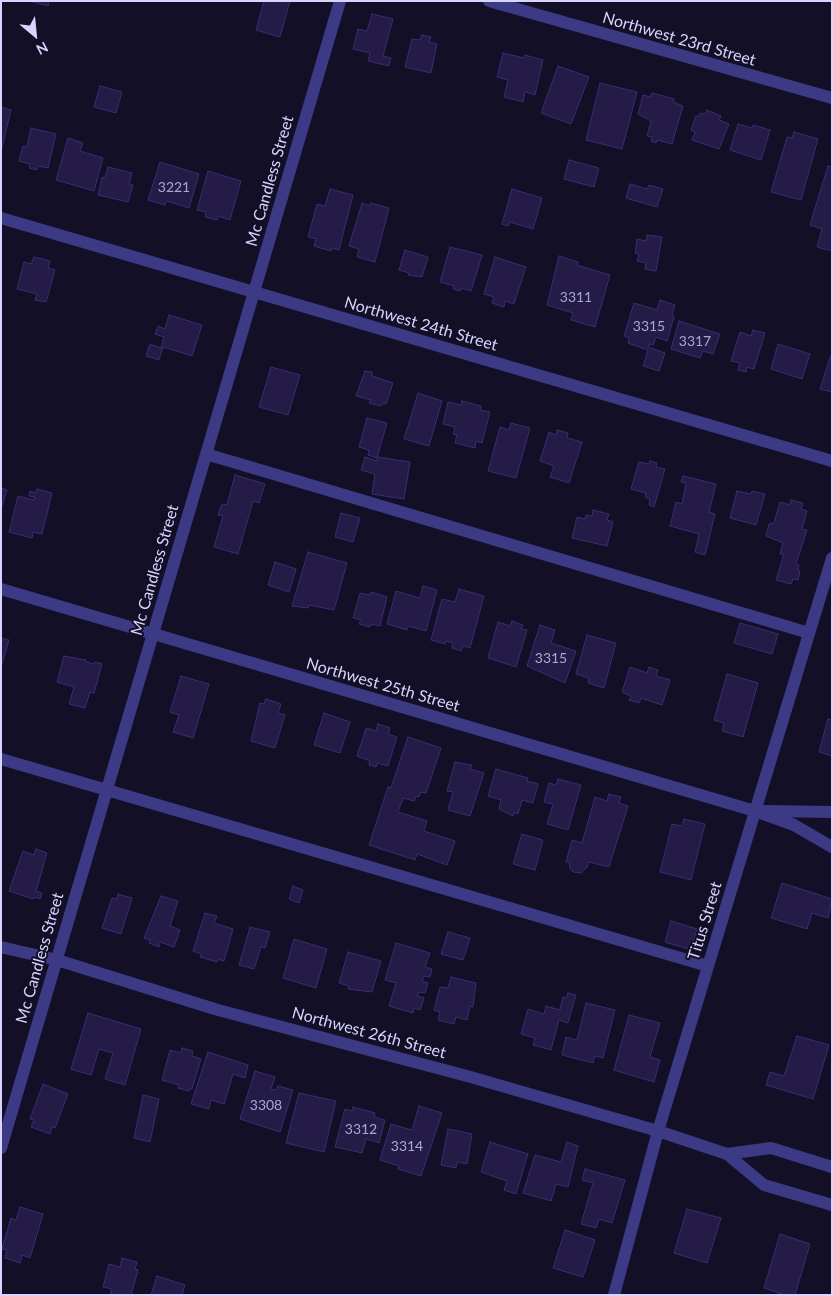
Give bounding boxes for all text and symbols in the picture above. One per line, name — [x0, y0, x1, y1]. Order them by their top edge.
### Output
street label: Northwest 23rd Street — [600, 8, 758, 70]
north arrow — [10, 10, 60, 60]
text: N — [34, 39, 51, 59]
street label: Mc Candless Street — [242, 113, 298, 249]
house number: 3221 — [158, 179, 190, 195]
house number: 3311 — [560, 289, 592, 305]
street label: Northwest 24th Street — [342, 293, 500, 355]
house number: 3315 — [633, 318, 665, 334]
house number: 3317 — [679, 333, 711, 349]
street label: Mc Candless Street — [127, 502, 183, 638]
house number: 3315 — [535, 650, 567, 666]
street label: Northwest 25th Street — [304, 654, 462, 716]
street label: Titus Street — [684, 879, 726, 963]
street label: Mc Candless Street — [12, 890, 68, 1026]
street label: Northwest 26th Street — [290, 1003, 448, 1063]
house number: 3308 — [250, 1097, 282, 1113]
house number: 3312 — [345, 1121, 377, 1137]
house number: 3314 — [391, 1138, 423, 1154]

